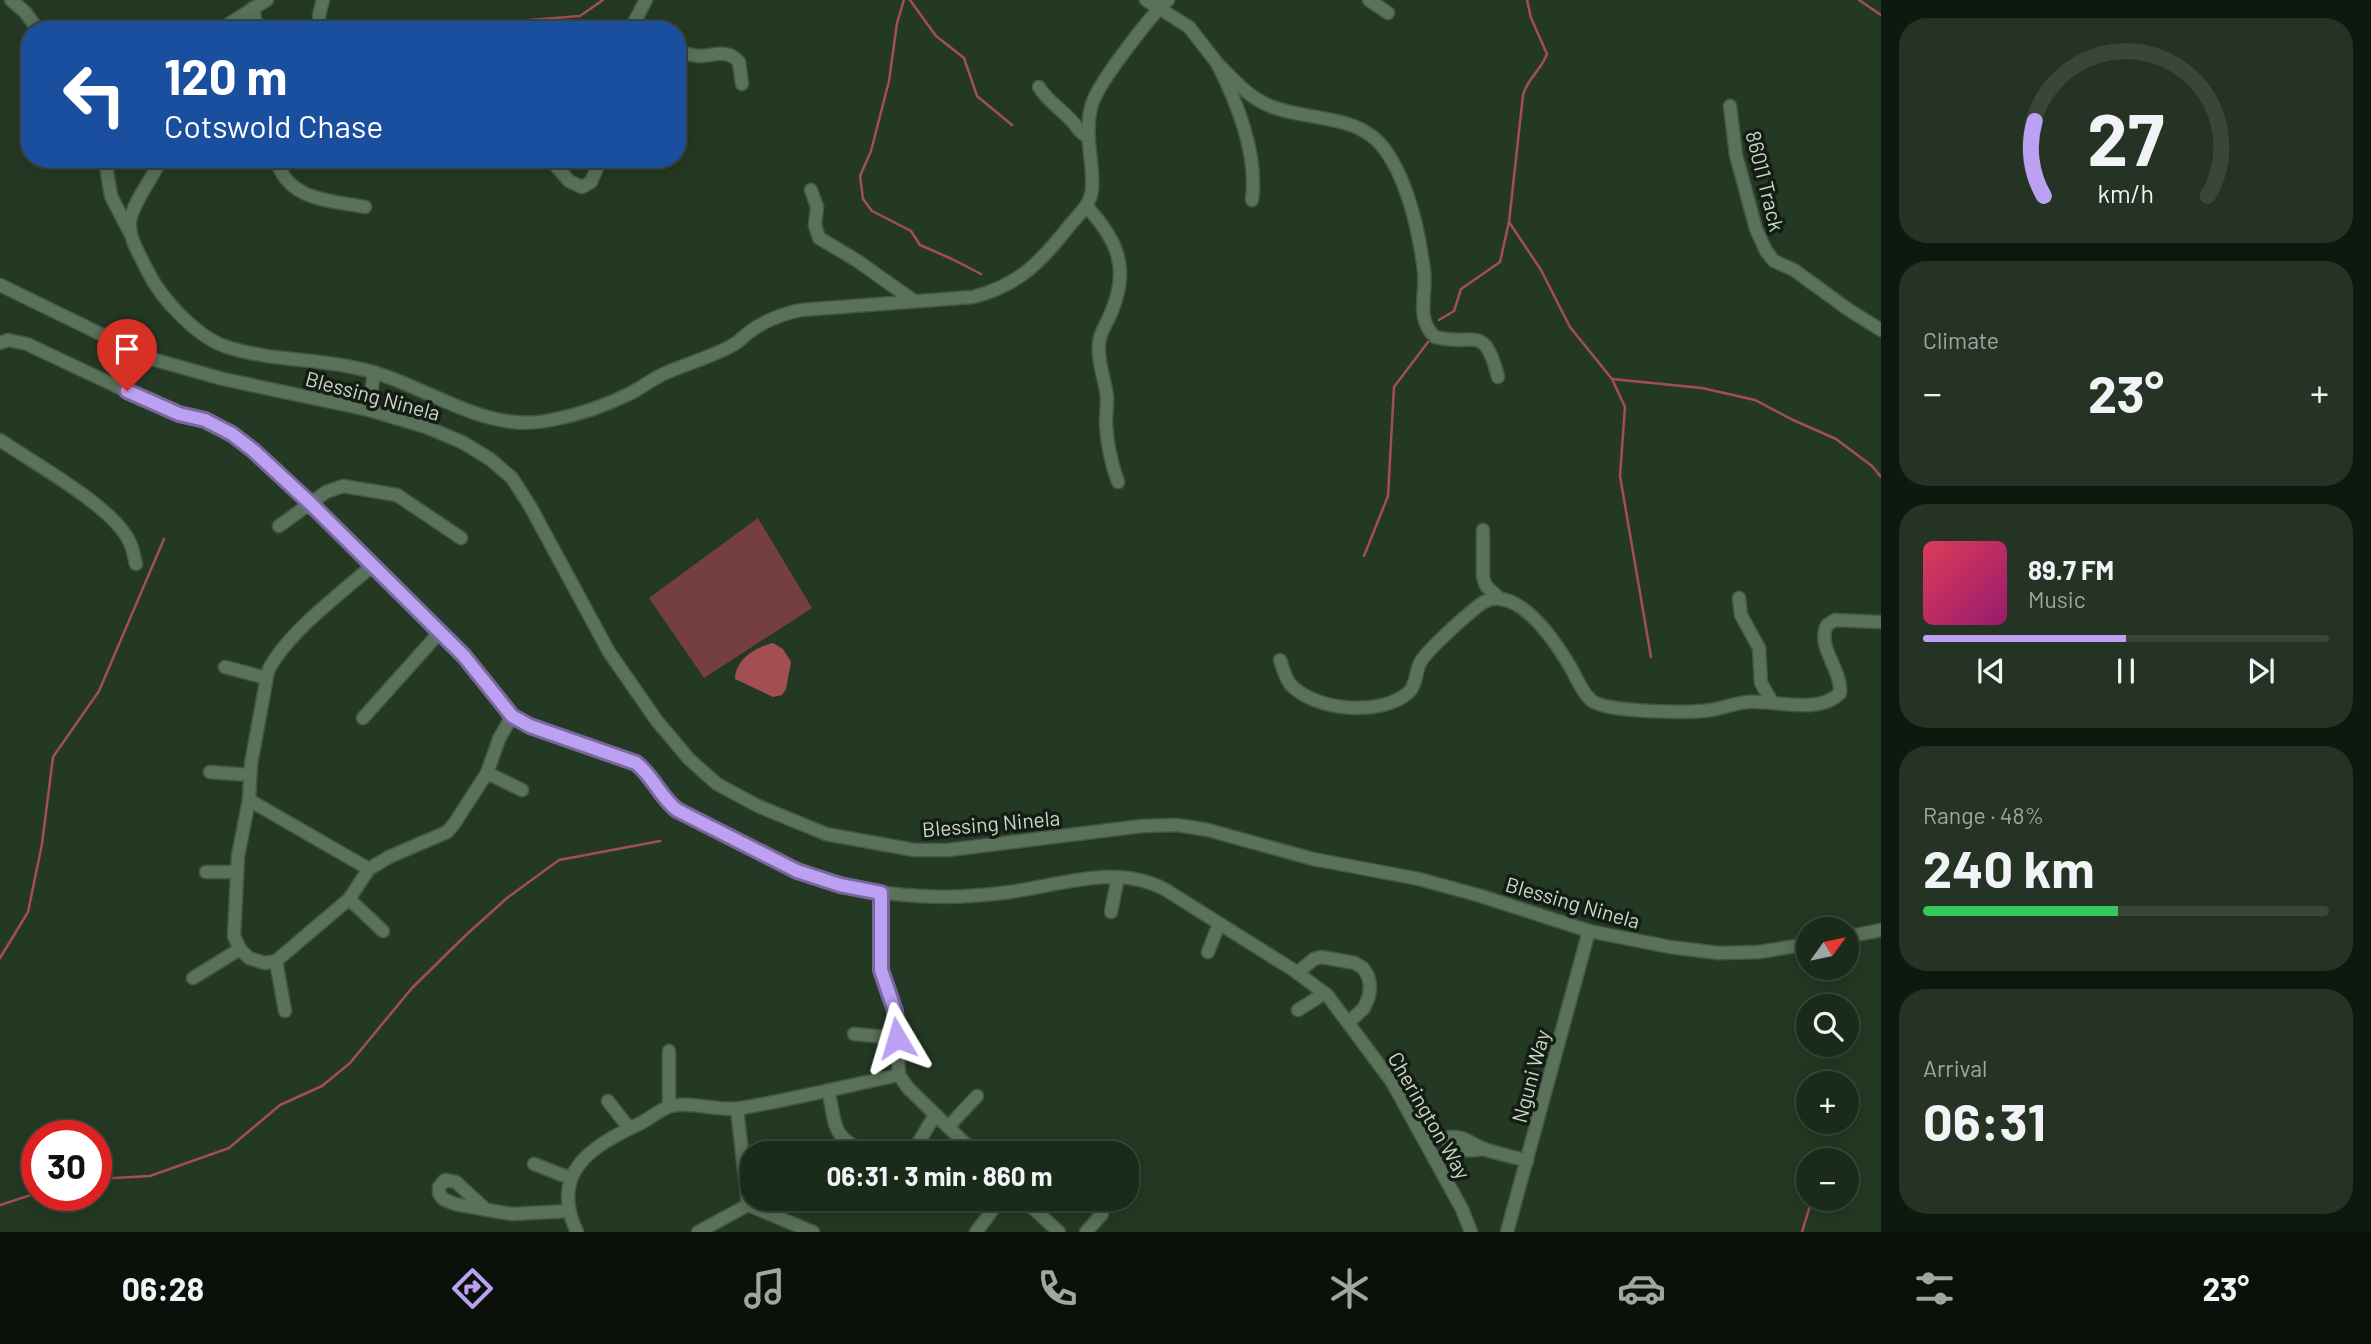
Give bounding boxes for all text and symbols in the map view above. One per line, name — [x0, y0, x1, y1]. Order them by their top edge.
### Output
text: 120 m — [164, 46, 287, 105]
icon: left — [49, 49, 140, 140]
text: 27 — [2088, 94, 2164, 182]
text: Cotswold Chase — [164, 106, 383, 144]
street label: 86011 Track — [1741, 128, 1791, 234]
text: km/h — [2098, 178, 2154, 208]
pin — [97, 319, 157, 391]
text: Climate — [1923, 326, 1999, 354]
icon: arrive — [108, 330, 146, 368]
text: 23° — [2088, 361, 2164, 423]
street label: Blessing Ninela — [303, 365, 443, 425]
text: − — [1923, 369, 1942, 415]
text: + — [2310, 369, 2329, 415]
text: 89.7 FM — [2028, 554, 2114, 585]
text: Music — [2028, 585, 2086, 613]
icon: previous — [1972, 652, 2010, 690]
icon: pause — [2107, 652, 2145, 690]
icon: next — [2242, 652, 2280, 690]
text: Range · 48% — [1923, 801, 2044, 829]
street label: Blessing Ninela — [921, 805, 1061, 841]
text: 240 km — [1923, 836, 2095, 898]
street label: Blessing Ninela — [1503, 871, 1643, 933]
north arrow — [1796, 917, 1858, 980]
map controls — [1796, 917, 1859, 1211]
button: search — [1796, 994, 1859, 1057]
position arrow — [860, 1001, 934, 1075]
street label: Nguni Way — [1506, 1026, 1554, 1125]
street label: Cherington Way — [1384, 1047, 1477, 1183]
text: Arrival — [1923, 1054, 1987, 1082]
button: + — [1796, 1071, 1859, 1134]
text: 06:31 — [1923, 1089, 2046, 1151]
speed limit sign: 30 — [21, 1120, 112, 1211]
button: − — [1796, 1148, 1859, 1211]
text: 06:31 · 3 min · 860 m — [827, 1160, 1053, 1191]
icon: directions — [448, 1264, 497, 1313]
icon: music — [740, 1264, 789, 1313]
icon: phone — [1033, 1264, 1082, 1313]
icon: climate — [1325, 1264, 1374, 1313]
icon: car — [1617, 1264, 1666, 1313]
icon: filters — [1910, 1264, 1959, 1313]
text: 06:28 — [122, 1269, 204, 1307]
text: 23° — [2202, 1269, 2249, 1307]

